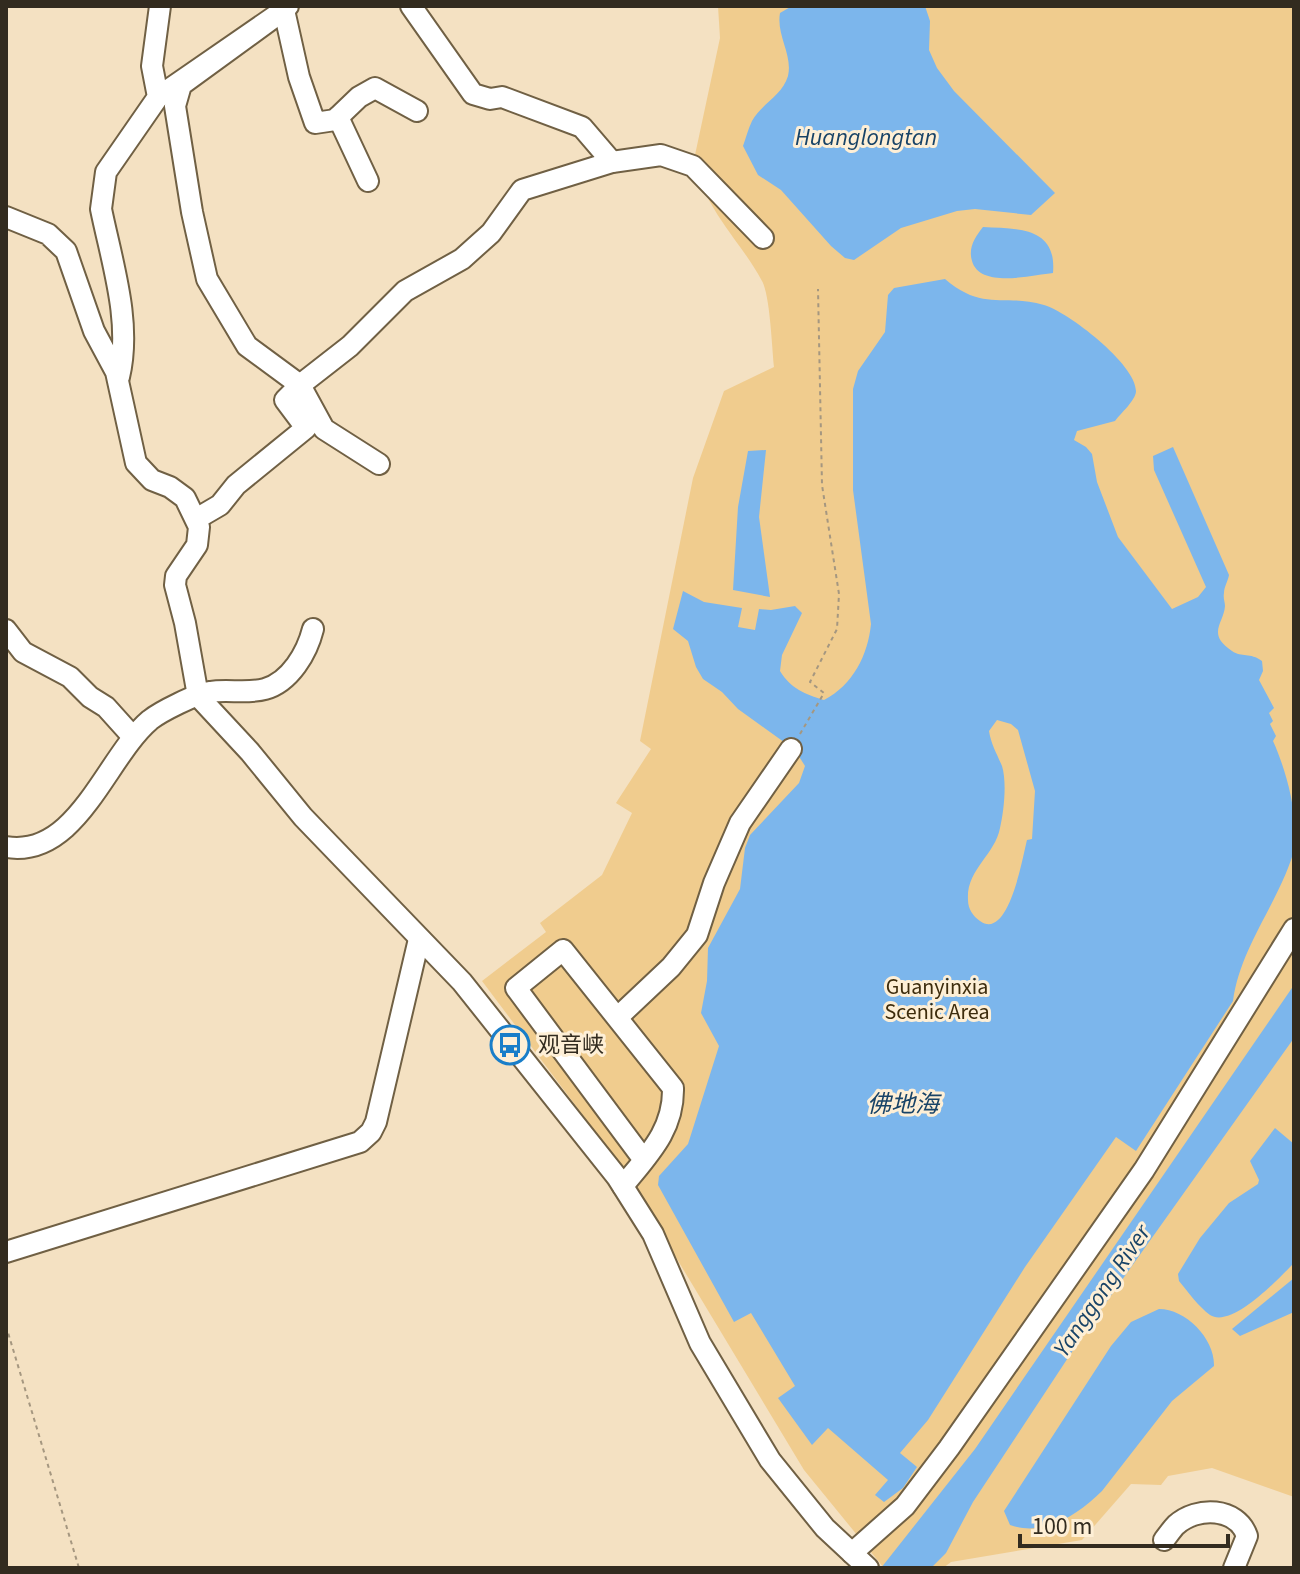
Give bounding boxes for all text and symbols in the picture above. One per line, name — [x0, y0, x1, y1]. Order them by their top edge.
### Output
water label: Huanglongtan — [795, 120, 937, 155]
park label: Guanyinxia Scenic Area — [884, 971, 990, 1028]
bus stop icon: 观音峡 — [489, 1024, 531, 1066]
place label: 观音峡 — [538, 1029, 604, 1061]
water label: 佛地海 — [867, 1087, 942, 1122]
water label: Yanggong River — [1045, 1216, 1160, 1364]
scale bar — [1020, 1498, 1228, 1548]
text: 100 m — [1032, 1509, 1092, 1544]

